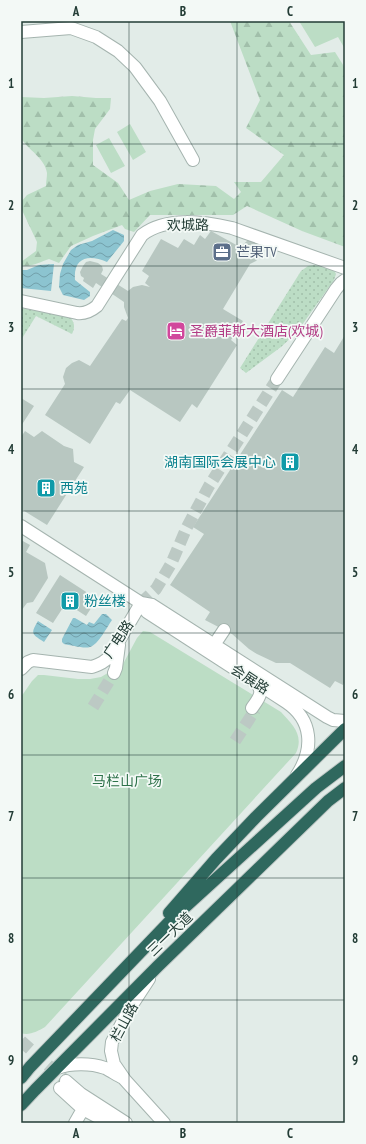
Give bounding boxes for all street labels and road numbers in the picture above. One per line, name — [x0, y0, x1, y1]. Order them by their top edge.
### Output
street label: 欢城路 — [167, 216, 209, 234]
street label: 广电路 — [99, 617, 137, 661]
street label: 会展路 — [227, 660, 273, 698]
street label: 三一大道 — [144, 908, 196, 960]
street label: 栏山路 — [106, 999, 142, 1045]

